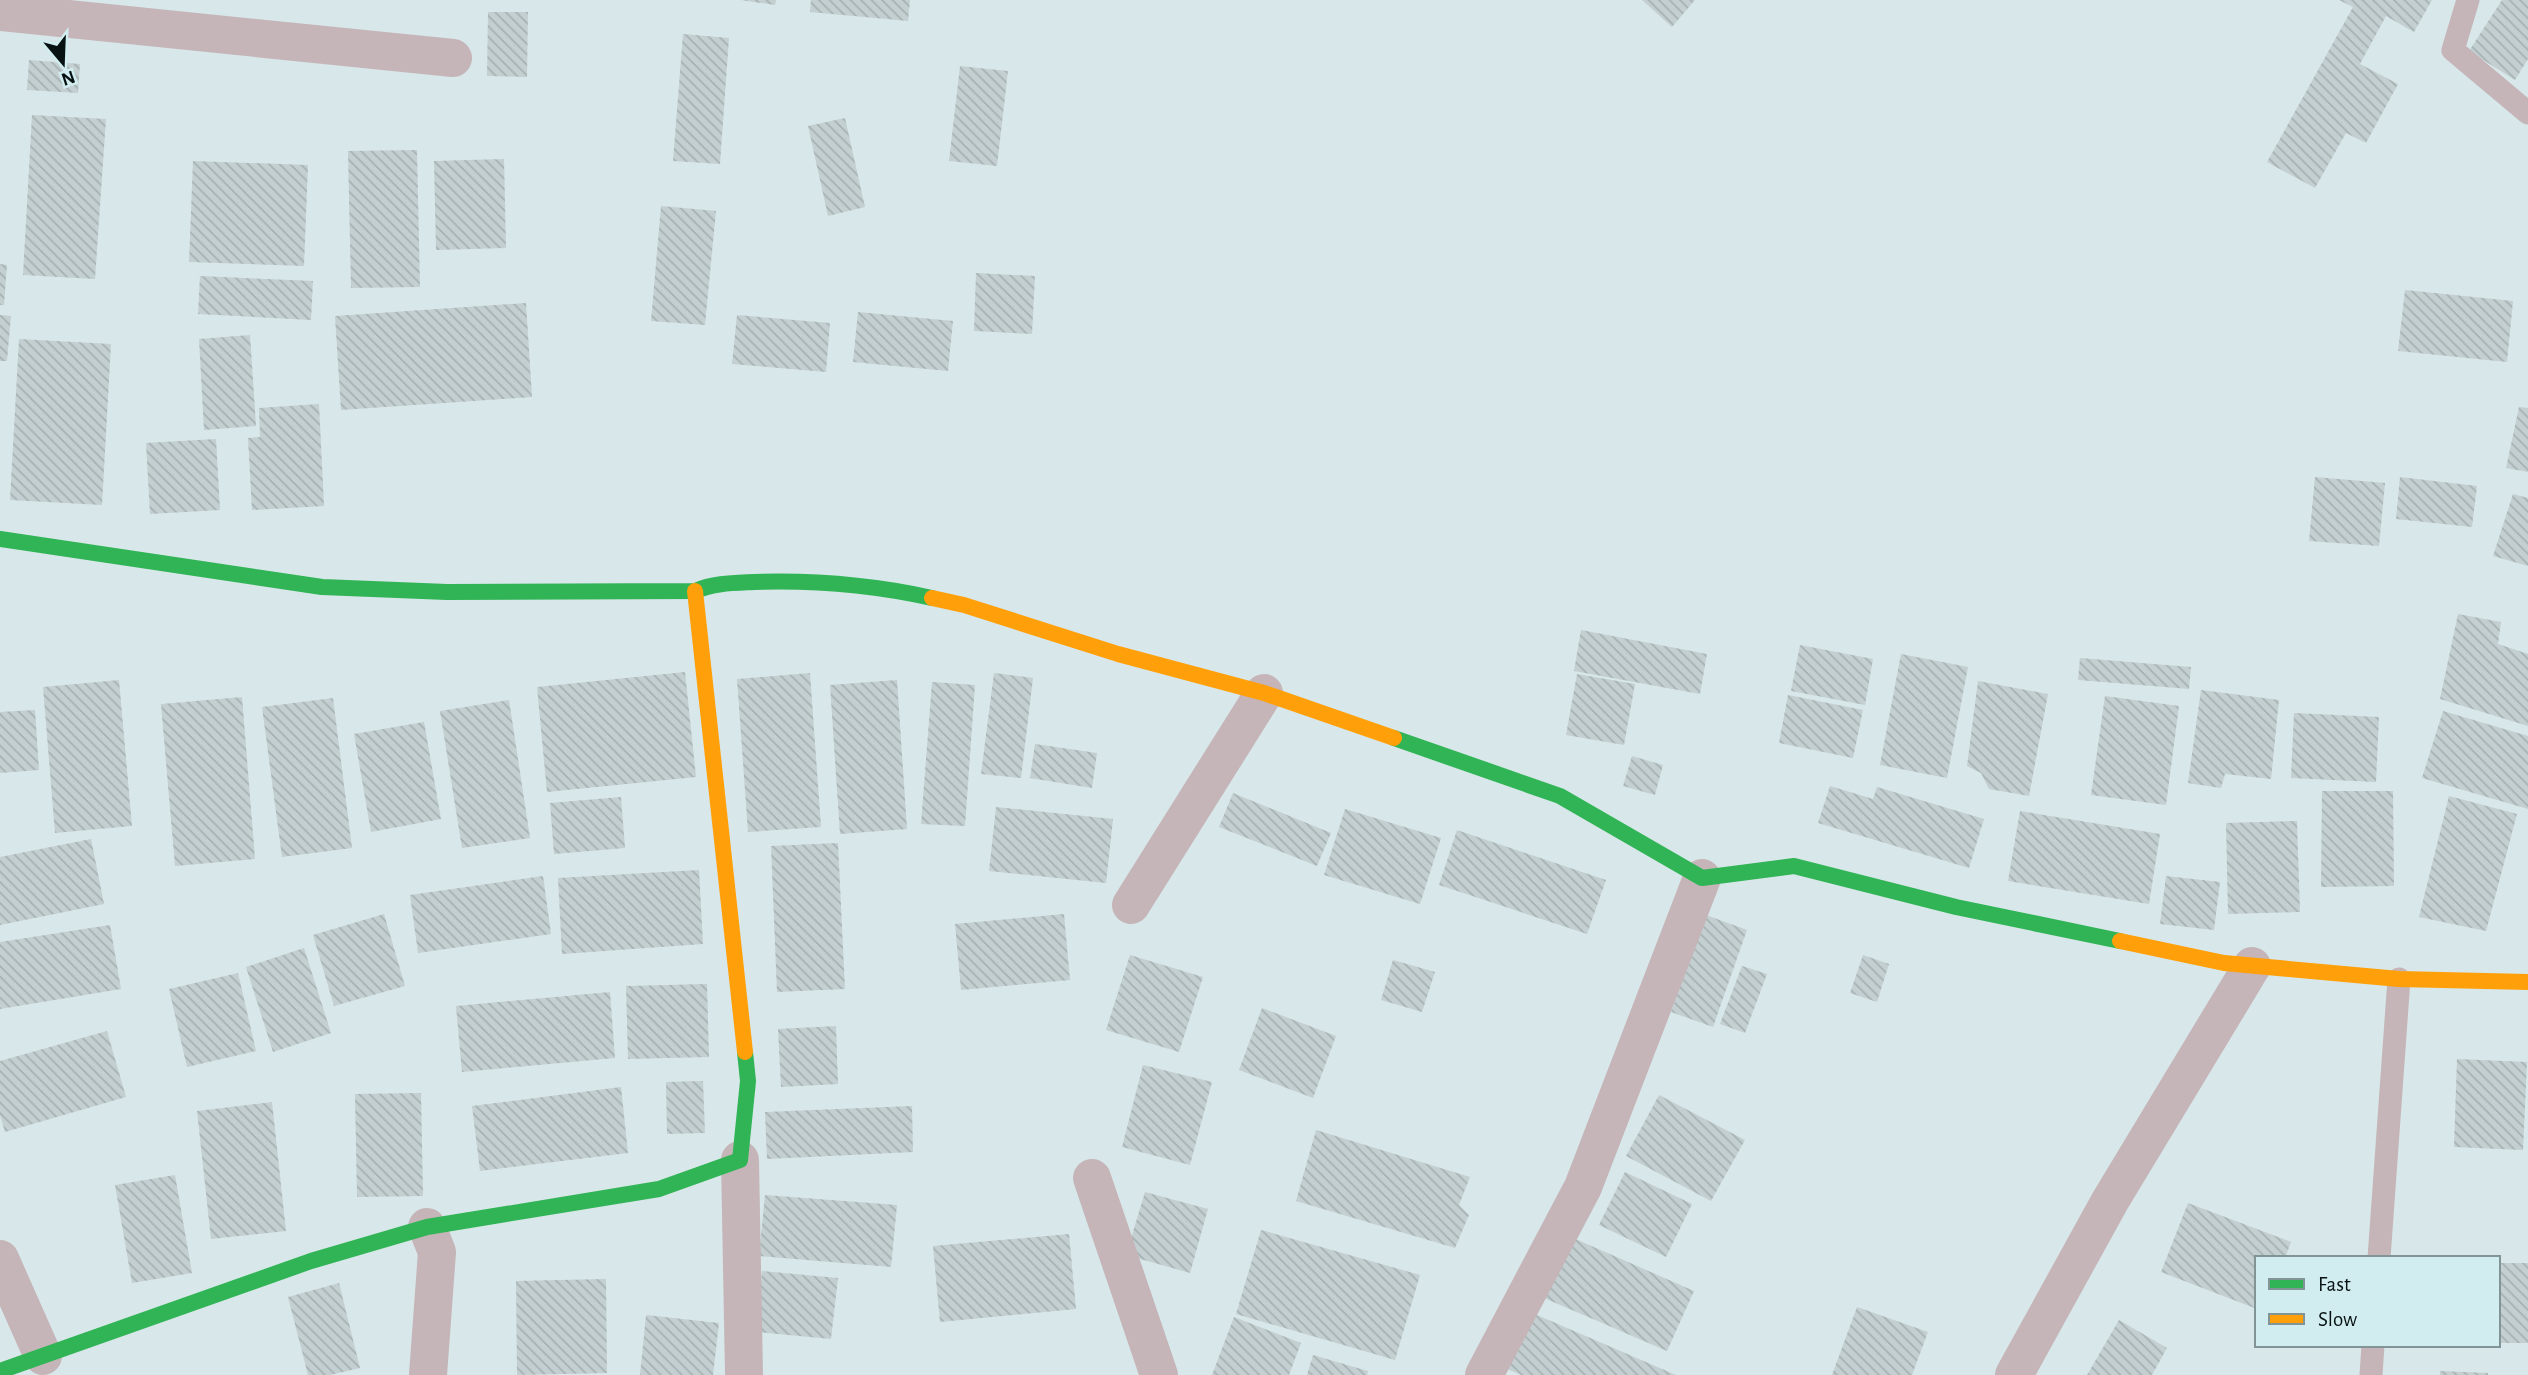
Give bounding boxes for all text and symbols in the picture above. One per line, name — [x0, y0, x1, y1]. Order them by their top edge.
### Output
north arrow — [28, 28, 98, 98]
text: N — [59, 67, 77, 89]
legend — [2255, 1256, 2500, 1347]
text: Fast — [2318, 1274, 2351, 1295]
text: Slow — [2318, 1309, 2357, 1330]

